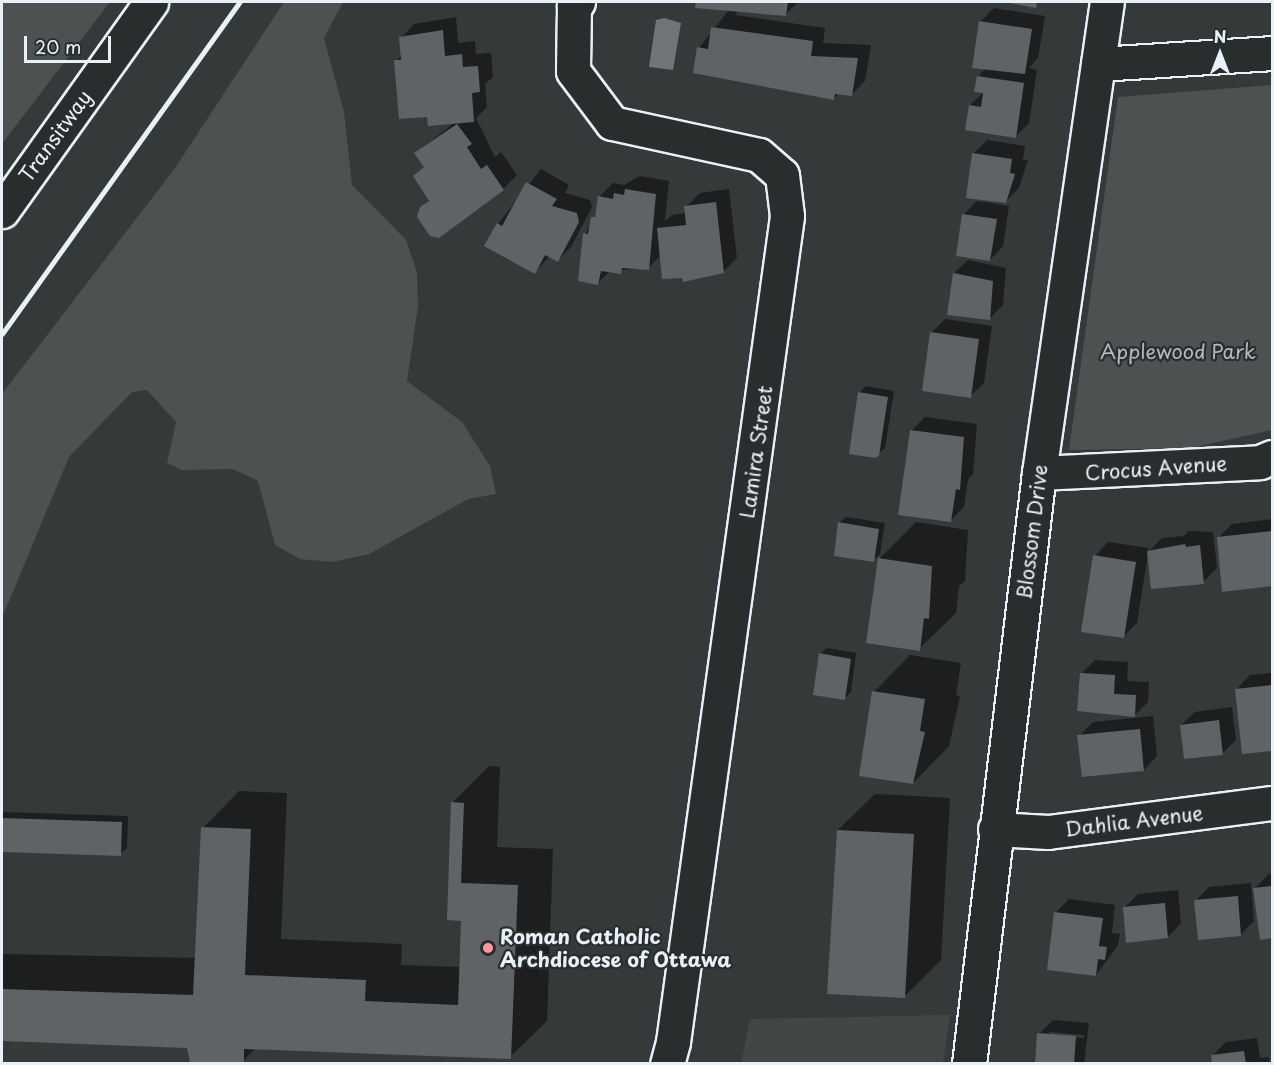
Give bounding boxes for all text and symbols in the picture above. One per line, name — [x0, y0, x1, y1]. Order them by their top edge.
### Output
scale bar — [27, 24, 114, 62]
north arrow — [1190, 24, 1250, 84]
text: N — [1214, 24, 1226, 48]
text: 20 m — [35, 33, 81, 60]
street label: Transitway — [14, 86, 96, 186]
park label: Applewood Park — [1100, 339, 1256, 363]
street label: Lamira Street — [735, 384, 777, 520]
street label: Crocus Avenue — [1085, 451, 1227, 485]
street label: Blossom Drive — [1012, 463, 1052, 601]
street label: Dahlia Avenue — [1063, 801, 1205, 841]
place label: Roman Catholic Archdiocese of Ottawa — [500, 924, 734, 971]
marker: Roman Catholic Archdiocese of Ottawa — [481, 941, 495, 955]

